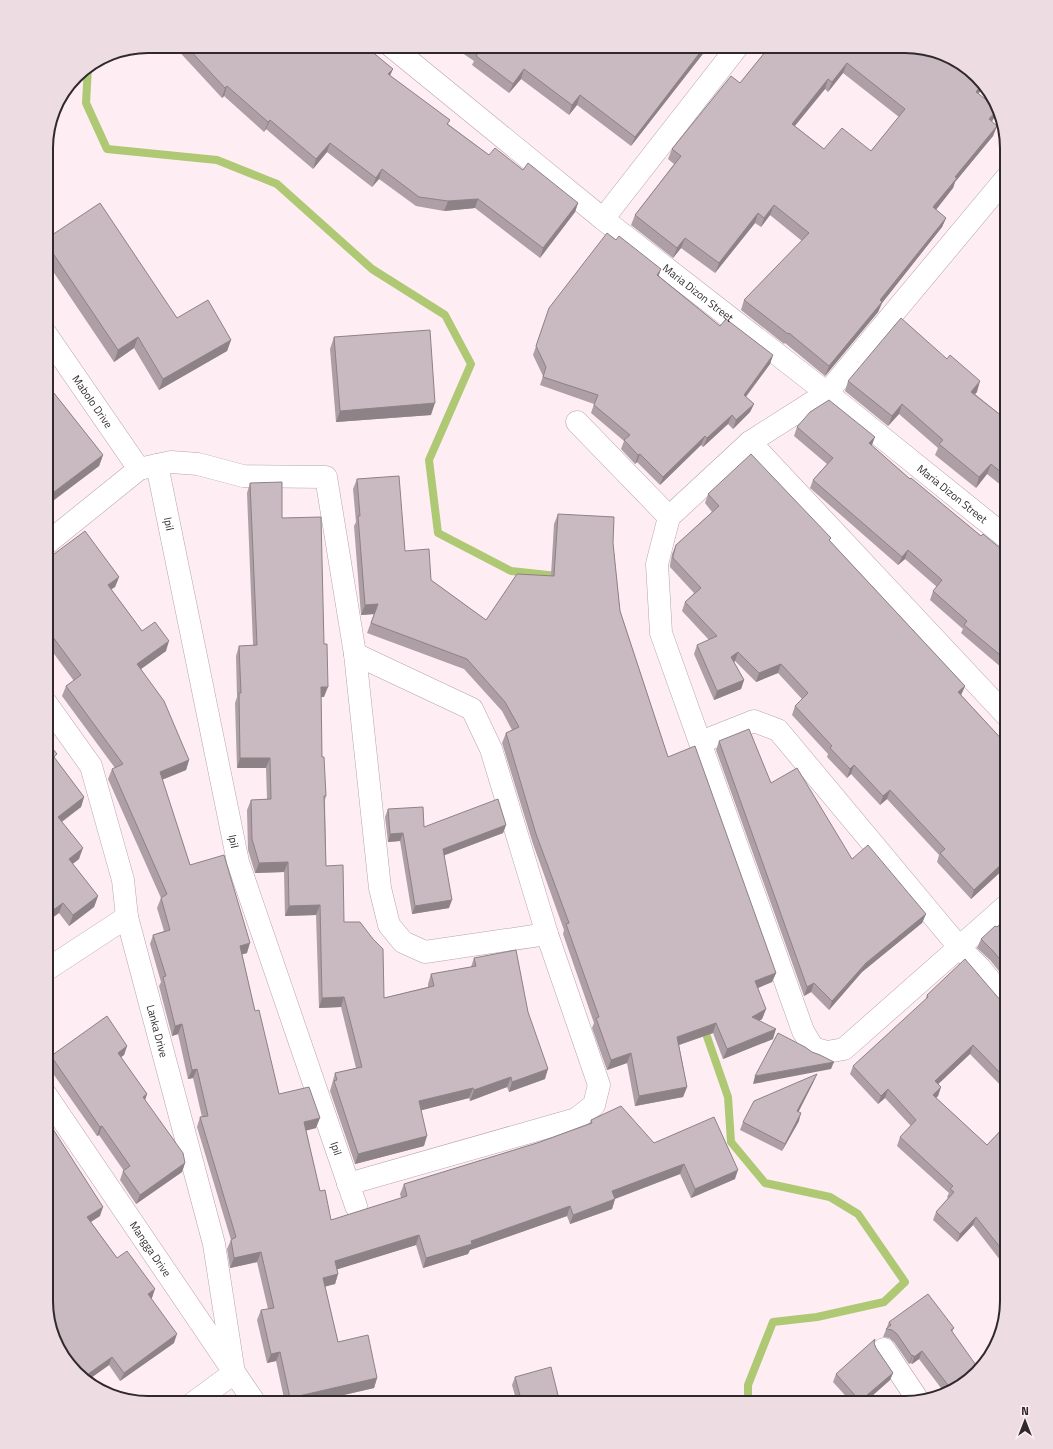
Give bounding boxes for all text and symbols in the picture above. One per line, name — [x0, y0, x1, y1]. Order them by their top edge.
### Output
street label: Maria Dizon Street — [659, 260, 737, 326]
street label: Mabolo Drive — [69, 372, 117, 432]
street label: Maria Dizon Street — [914, 461, 991, 527]
street label: Ipil — [160, 516, 178, 532]
street label: Ipil — [225, 833, 243, 849]
street label: Lanka Drive — [143, 1003, 172, 1060]
street label: Ipil — [326, 1139, 346, 1157]
street label: Mangga Drive — [126, 1218, 175, 1280]
north arrow — [1005, 1401, 1045, 1441]
text: N — [1021, 1403, 1029, 1419]

